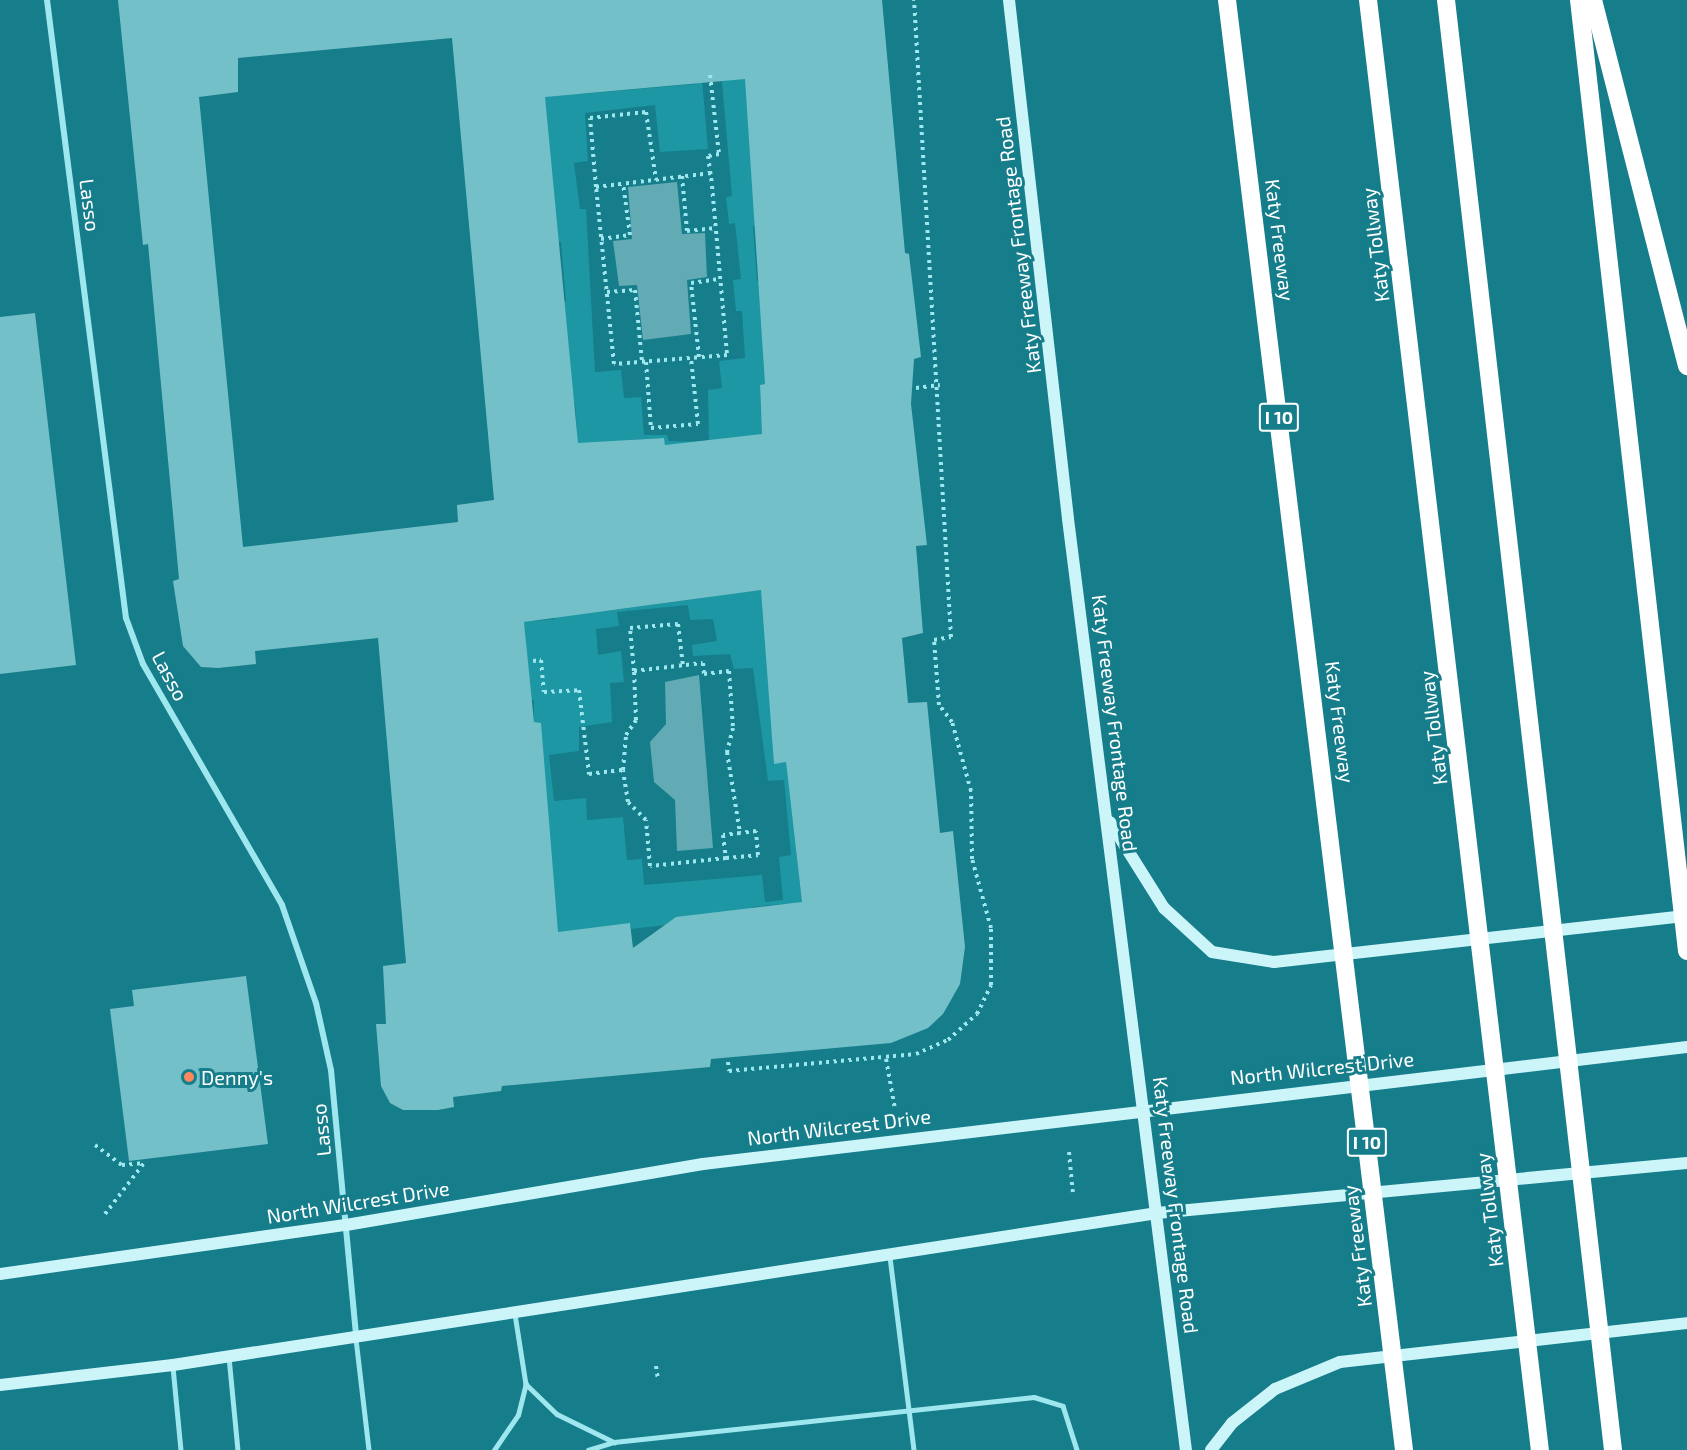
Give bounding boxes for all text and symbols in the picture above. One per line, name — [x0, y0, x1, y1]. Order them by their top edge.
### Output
street label: Katy Freeway Frontage Road — [990, 115, 1046, 375]
street label: Lasso — [75, 177, 105, 233]
street label: Katy Freeway — [1261, 177, 1299, 303]
street label: Katy Tollway — [1356, 186, 1394, 304]
road number: I 10 — [1258, 402, 1300, 432]
street label: Katy Freeway Frontage Road — [1087, 593, 1143, 853]
street label: Lasso — [147, 647, 193, 705]
street label: Katy Freeway — [1321, 659, 1359, 785]
street label: Katy Tollway — [1414, 669, 1452, 787]
street label: North Wilcrest Drive — [1229, 1046, 1415, 1090]
place label: Denny's — [201, 1065, 273, 1089]
marker: Denny's — [182, 1070, 196, 1084]
street label: Katy Freeway Frontage Road — [1148, 1075, 1204, 1335]
street label: Lasso — [306, 1102, 336, 1158]
street label: North Wilcrest Drive — [746, 1104, 932, 1150]
road number: I 10 — [1346, 1127, 1388, 1157]
street label: Katy Tollway — [1470, 1151, 1508, 1269]
street label: North Wilcrest Drive — [265, 1176, 451, 1228]
street label: Katy Freeway — [1338, 1183, 1376, 1309]

